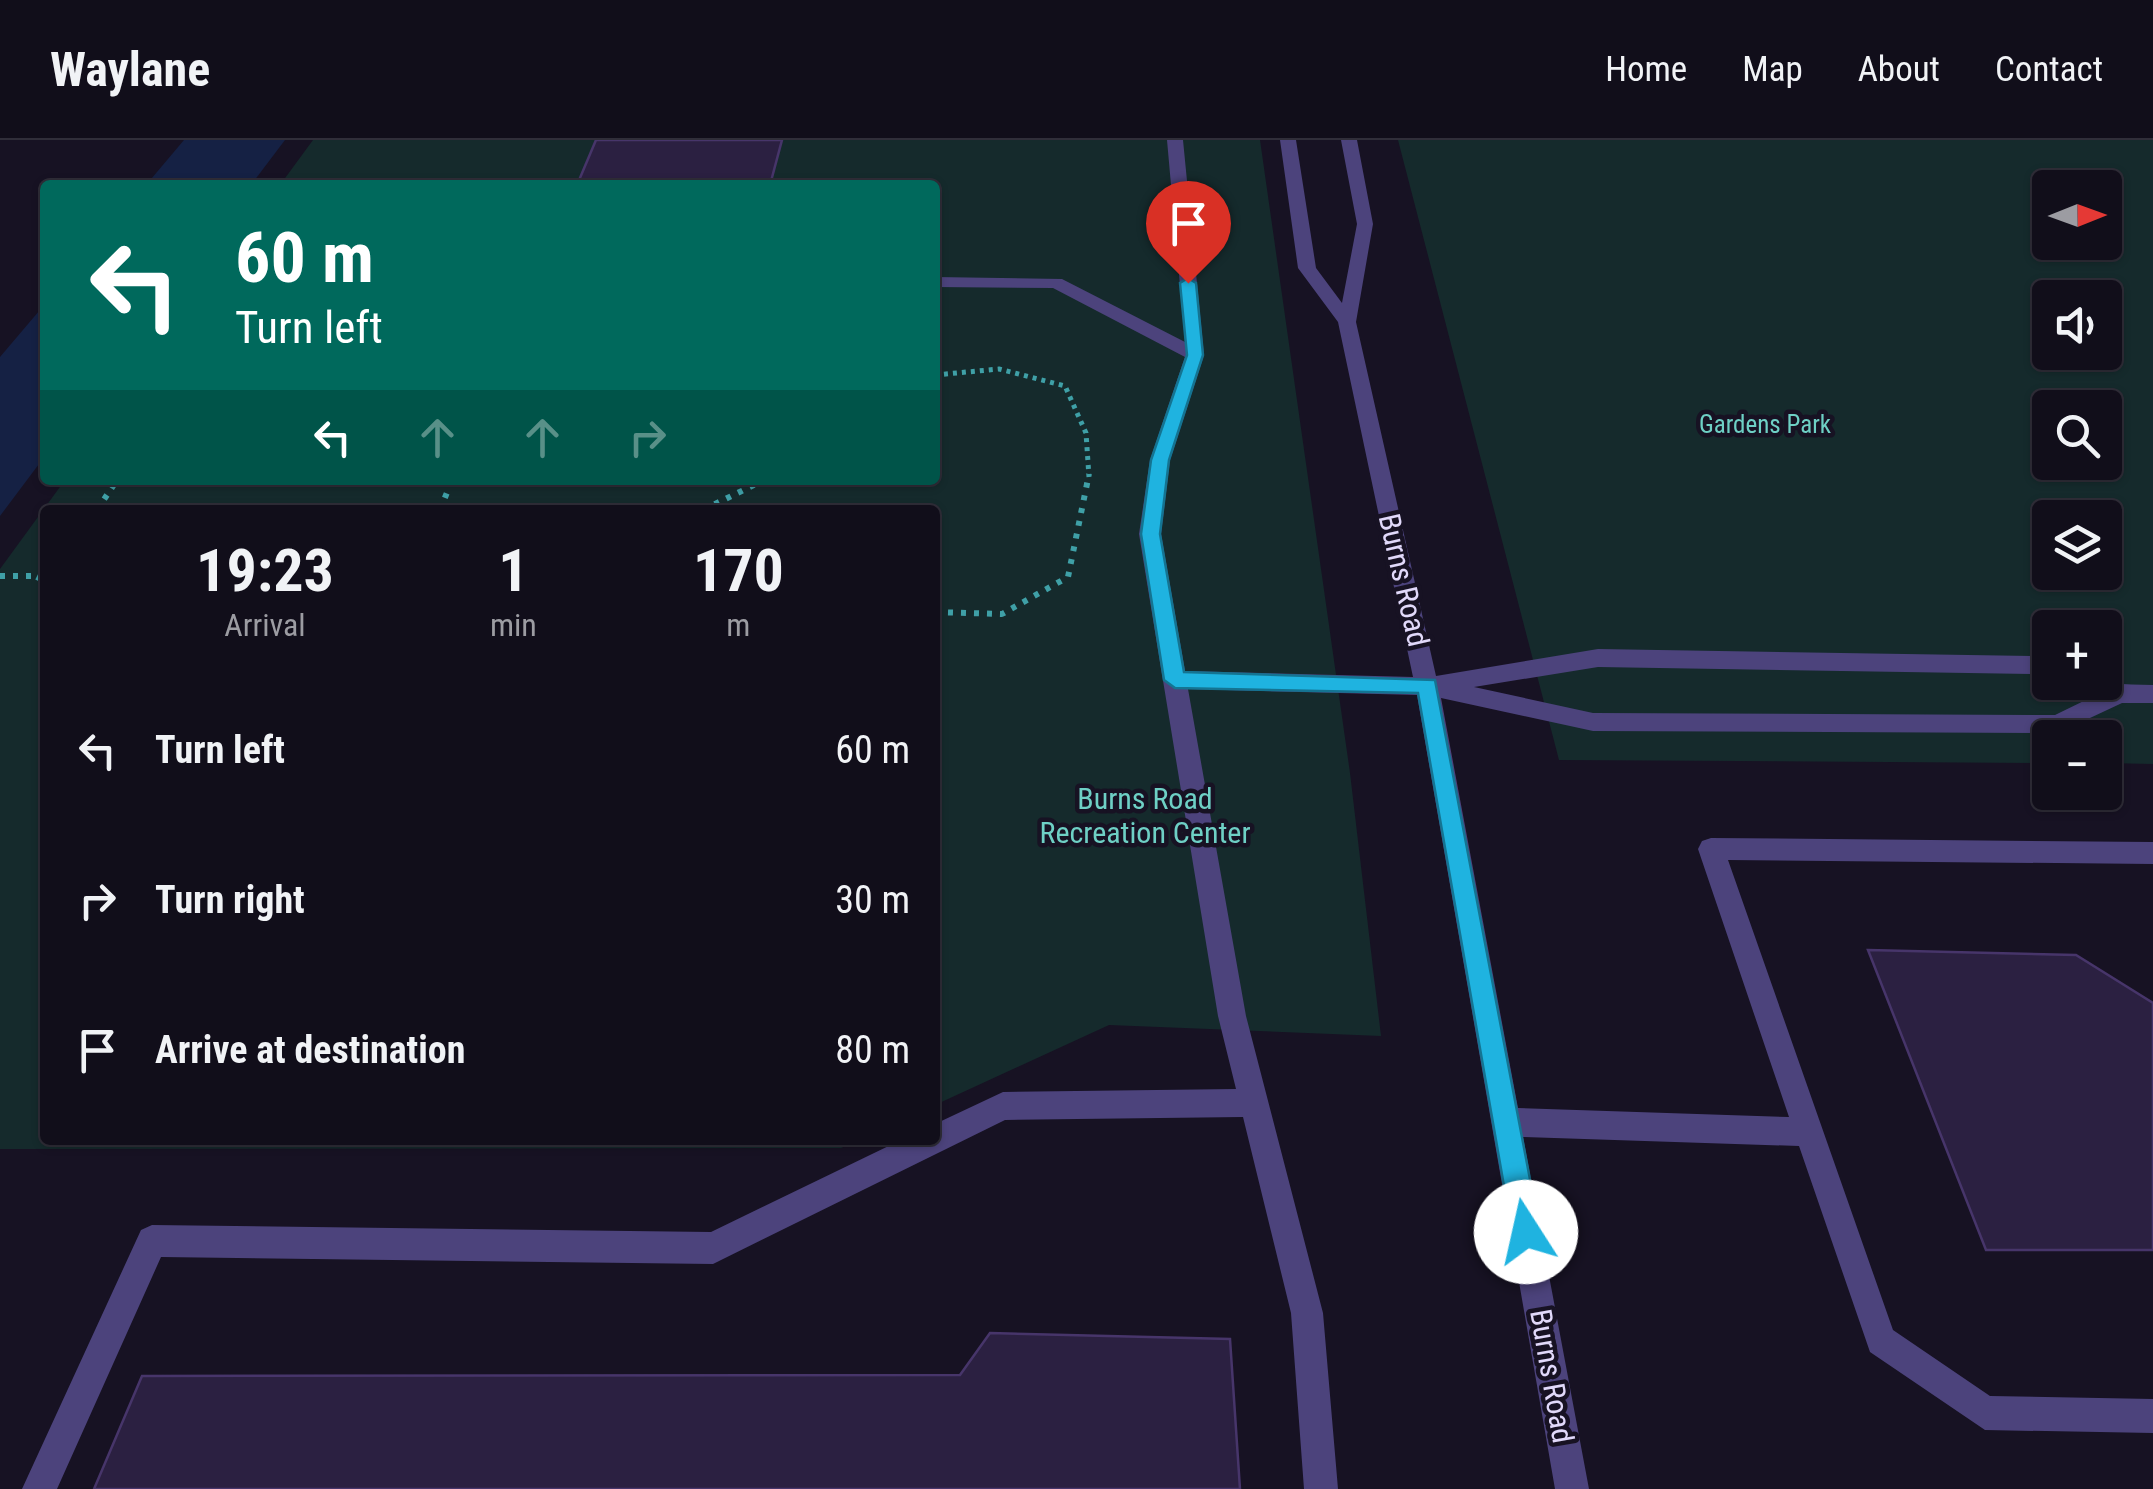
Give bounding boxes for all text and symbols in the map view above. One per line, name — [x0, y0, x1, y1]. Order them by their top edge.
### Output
text: Waylane — [50, 41, 210, 98]
text: Home — [1605, 49, 1687, 90]
text: Map — [1742, 49, 1803, 90]
text: About — [1858, 49, 1940, 90]
text: Contact — [1995, 49, 2103, 90]
north arrow — [2032, 170, 2122, 260]
map controls — [2032, 170, 2122, 810]
pin — [1146, 181, 1231, 284]
icon: arrive — [1161, 196, 1216, 251]
text: 60 m — [235, 217, 374, 299]
icon: left — [70, 220, 200, 350]
button: sound — [2032, 280, 2122, 370]
text: Turn left — [235, 301, 383, 354]
button: search — [2032, 390, 2122, 480]
icon: left — [305, 410, 360, 465]
icon: ahead — [410, 410, 465, 465]
icon: ahead — [515, 410, 570, 465]
icon: right — [620, 410, 675, 465]
park label: Gardens Park — [1699, 410, 1832, 439]
button: layers — [2032, 500, 2122, 590]
street label: Burns Road — [1372, 510, 1436, 650]
text: 19:23 — [196, 535, 334, 606]
text: 1 — [498, 535, 529, 606]
text: 170 — [693, 535, 784, 606]
text: Arrival — [224, 606, 306, 644]
text: min — [490, 606, 537, 644]
text: m — [726, 606, 750, 644]
button: + — [2032, 610, 2122, 700]
button: − — [2032, 720, 2122, 810]
icon: left — [70, 723, 125, 778]
text: Turn left — [155, 728, 285, 772]
text: 60 m — [835, 728, 910, 772]
park label: Burns Road Recreation Center — [1039, 781, 1251, 850]
icon: right — [70, 873, 125, 928]
text: Turn right — [155, 878, 305, 922]
text: 30 m — [835, 878, 910, 922]
icon: arrive — [70, 1023, 125, 1078]
text: Arrive at destination — [155, 1028, 465, 1072]
text: 80 m — [835, 1028, 910, 1072]
position arrow — [1474, 1180, 1578, 1284]
street label: Burns Road — [1523, 1306, 1581, 1446]

